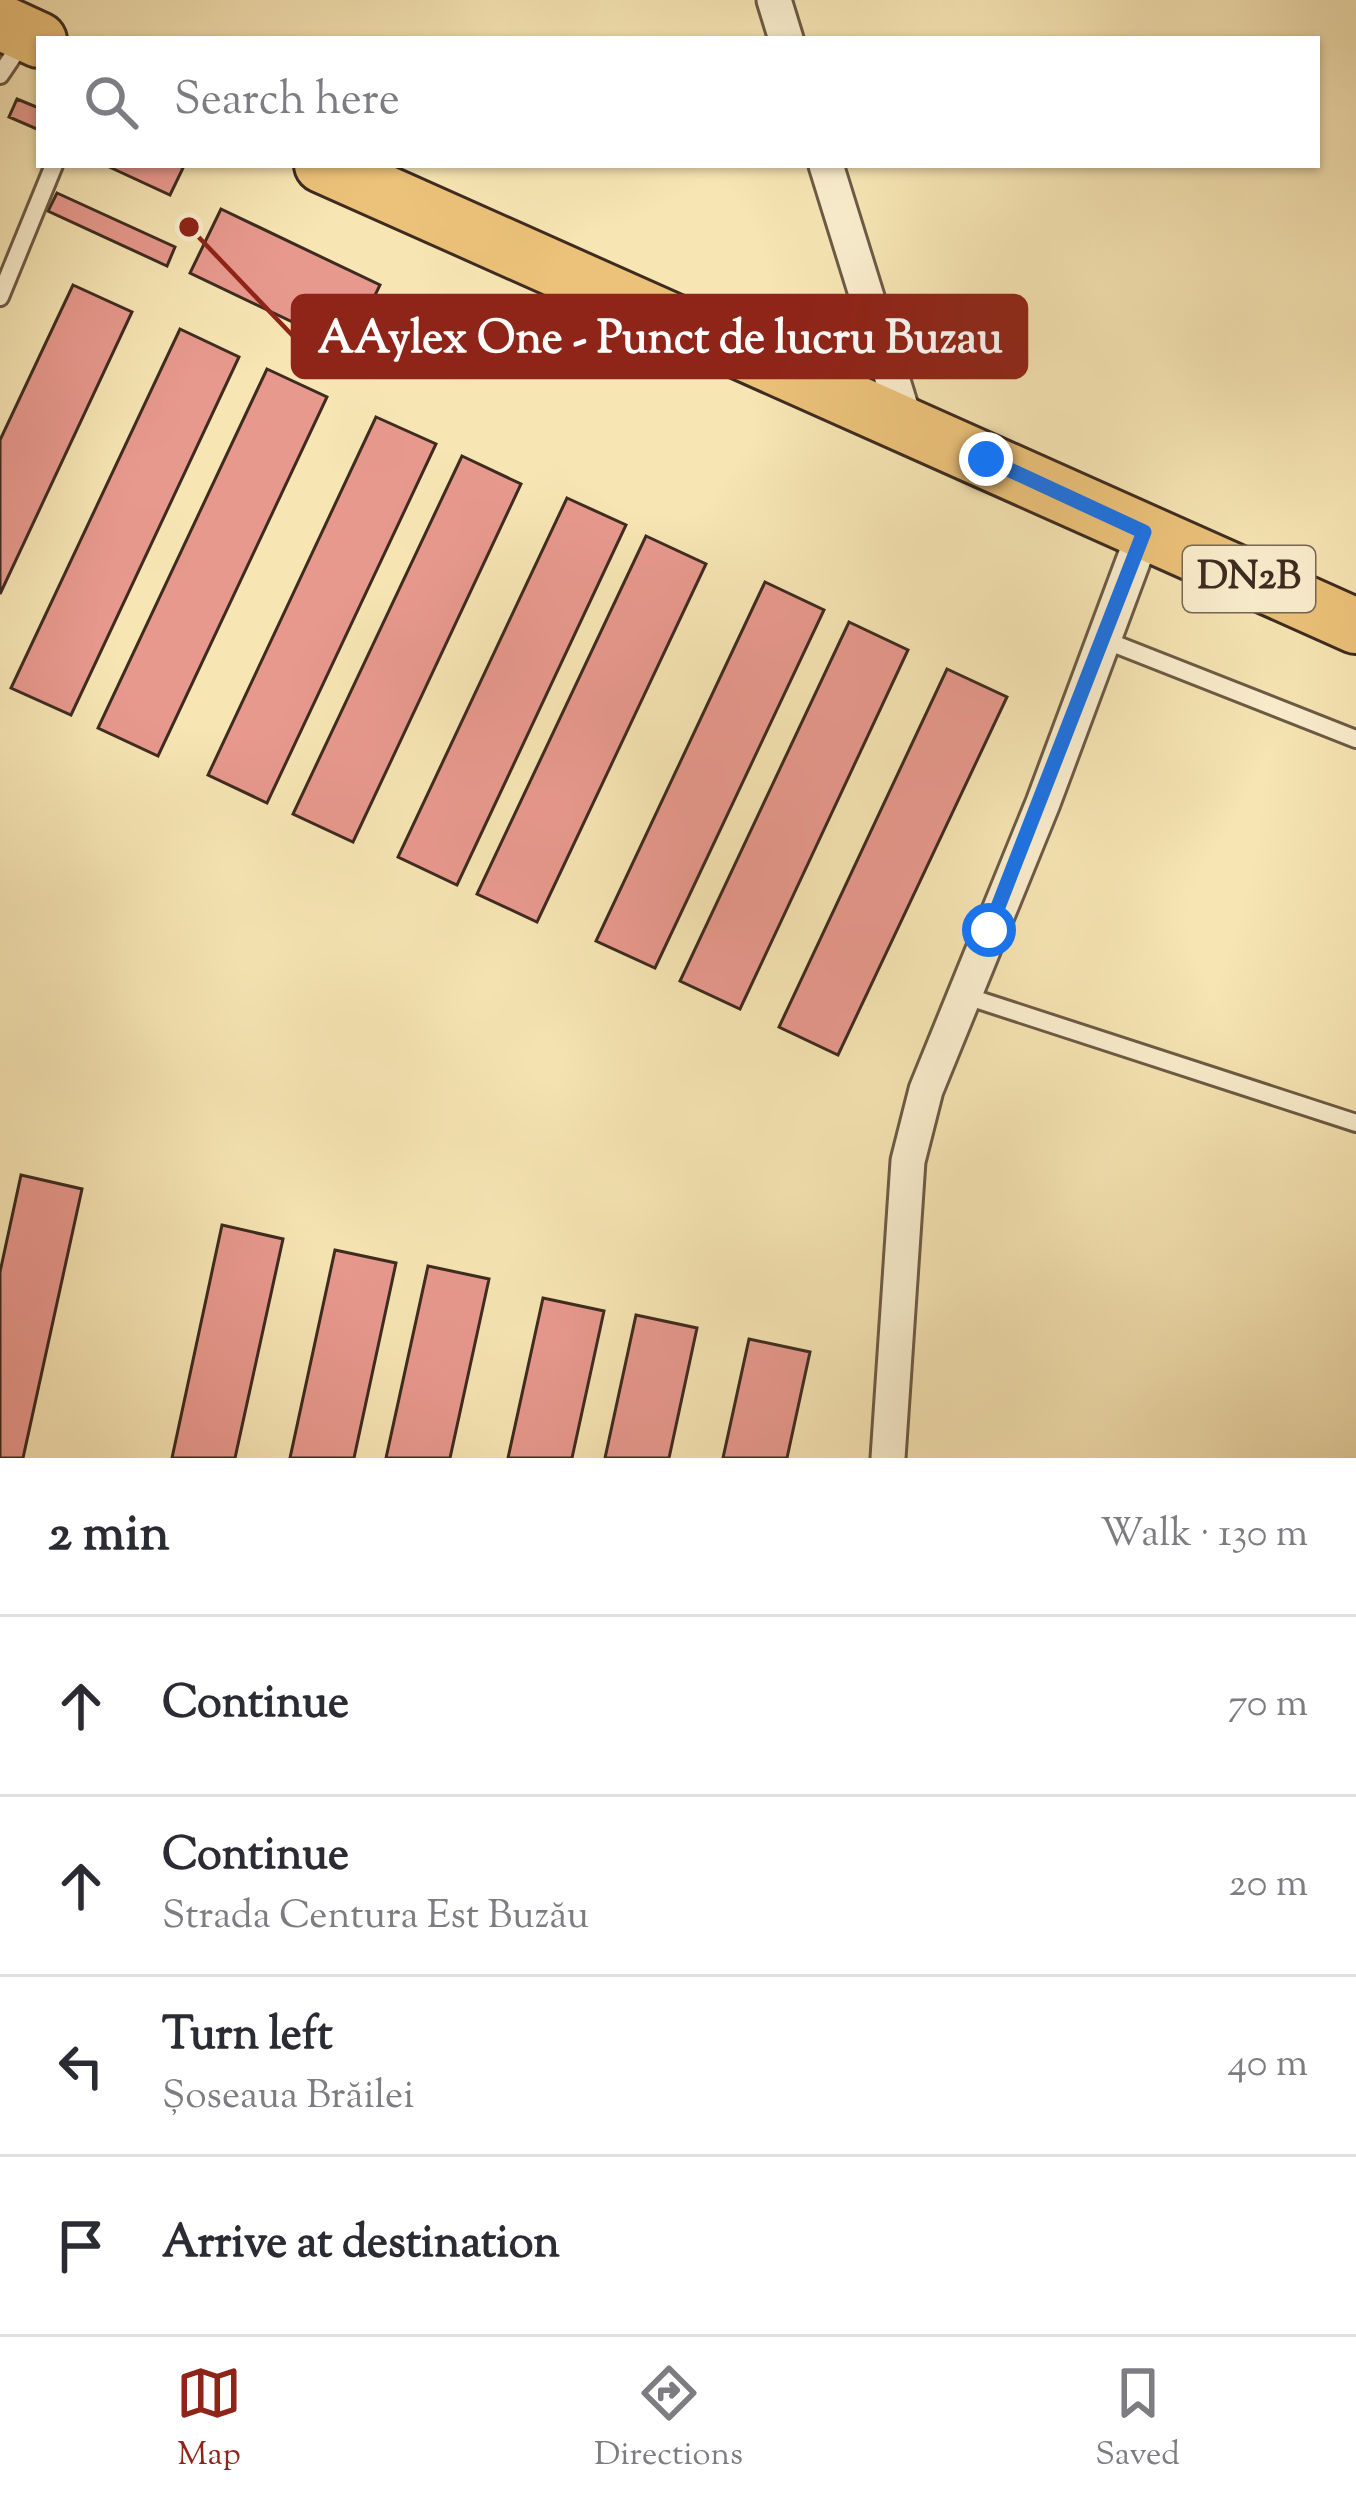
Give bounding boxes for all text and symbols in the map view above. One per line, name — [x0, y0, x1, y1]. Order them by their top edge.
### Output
search box — [36, 36, 1320, 168]
icon: search — [78, 69, 144, 135]
text: Search here — [174, 70, 400, 135]
callout: AAylex One - Punct de lucru Buzau — [293, 296, 1026, 377]
text: AAylex One - Punct de lucru Buzau — [317, 309, 1003, 374]
route end — [959, 432, 1013, 486]
road number: DN2B — [1183, 546, 1315, 612]
route start — [962, 903, 1016, 957]
text: 2 min — [48, 1500, 170, 1573]
text: Walk · 130 m — [1100, 1508, 1308, 1564]
icon: ahead — [48, 1673, 114, 1739]
text: Continue — [162, 1673, 349, 1738]
text: 70 m — [1228, 1678, 1308, 1734]
text: Continue — [162, 1825, 349, 1890]
icon: ahead — [48, 1853, 114, 1919]
text: 20 m — [1229, 1858, 1308, 1914]
text: Strada Centura Est Buzău — [162, 1890, 589, 1946]
text: Turn left — [162, 2005, 333, 2070]
icon: left — [48, 2033, 114, 2099]
text: 40 m — [1228, 2038, 1308, 2094]
text: Șoseaua Brăilei — [162, 2070, 414, 2126]
icon: arrive — [48, 2213, 114, 2279]
text: Arrive at destination — [162, 2213, 560, 2278]
tab: Map — [176, 2360, 242, 2480]
tab: Directions — [594, 2360, 743, 2480]
tab: Saved — [1095, 2360, 1180, 2480]

